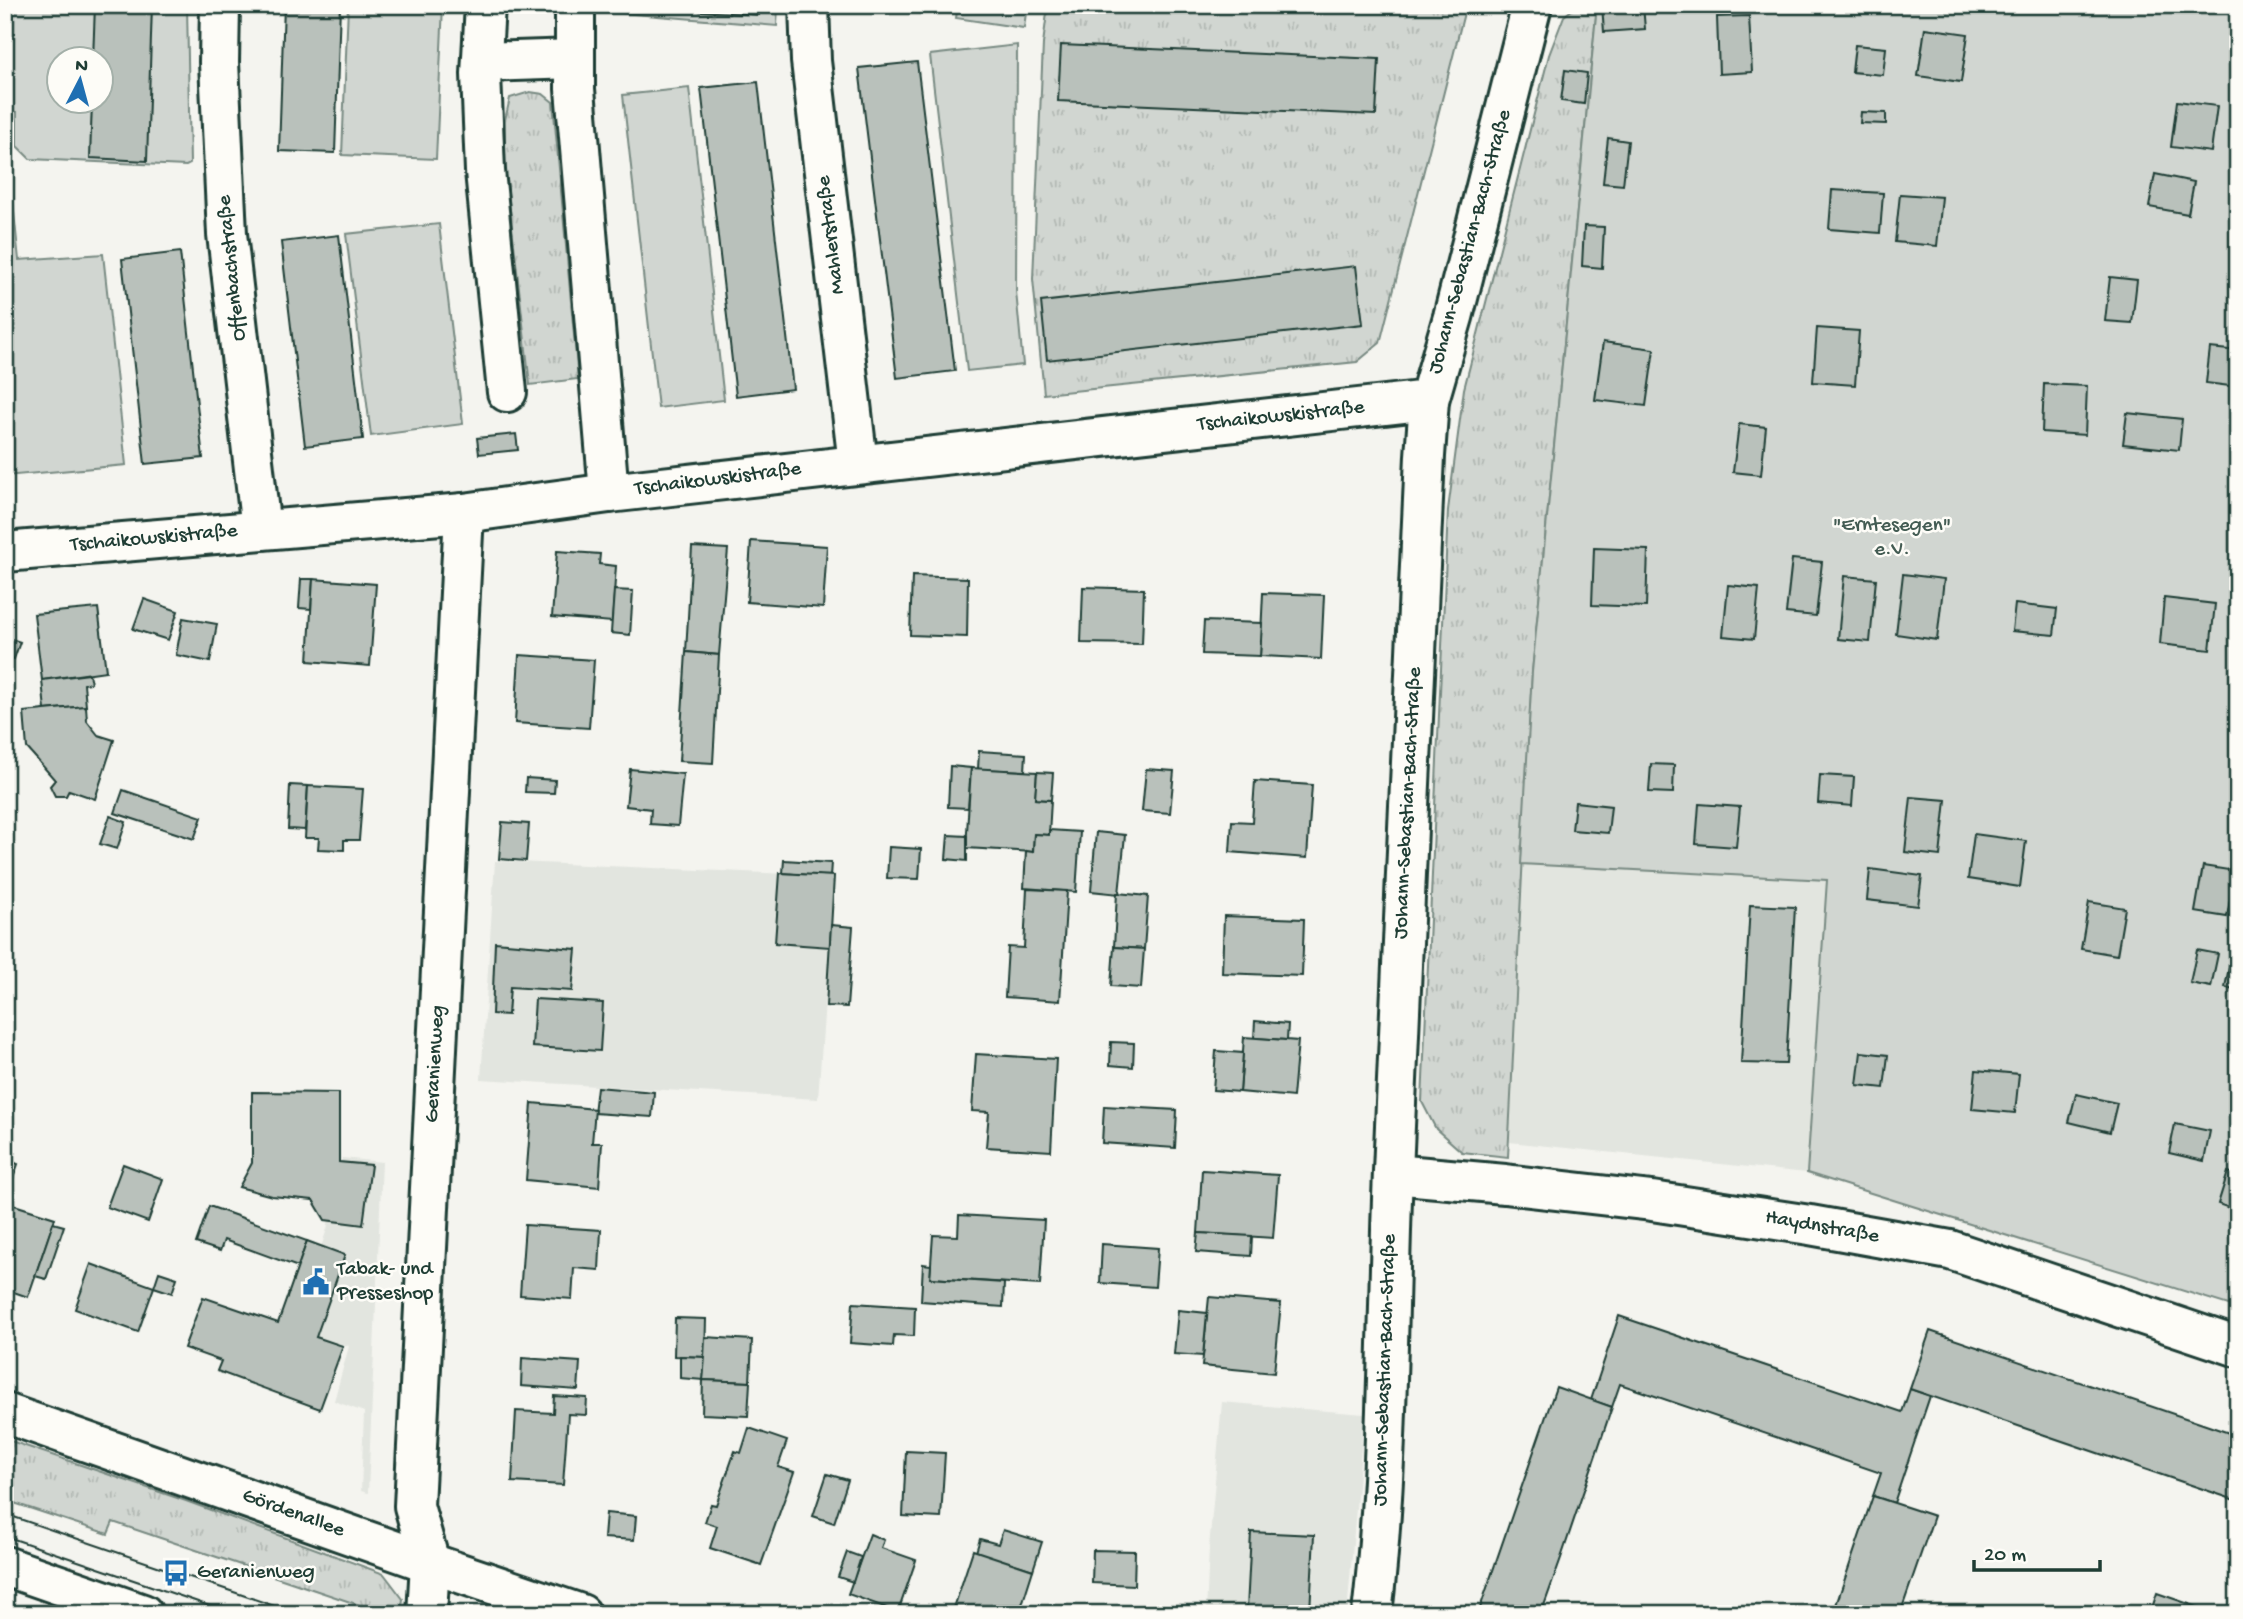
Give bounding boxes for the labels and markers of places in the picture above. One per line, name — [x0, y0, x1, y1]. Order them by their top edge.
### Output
place label: Tabak- und Presseshop — [336, 1258, 434, 1307]
public building icon: Tabak- und Presseshop — [301, 1267, 331, 1297]
bus stop icon: Geranienweg — [161, 1558, 191, 1588]
place label: Geranienweg — [197, 1561, 315, 1586]

